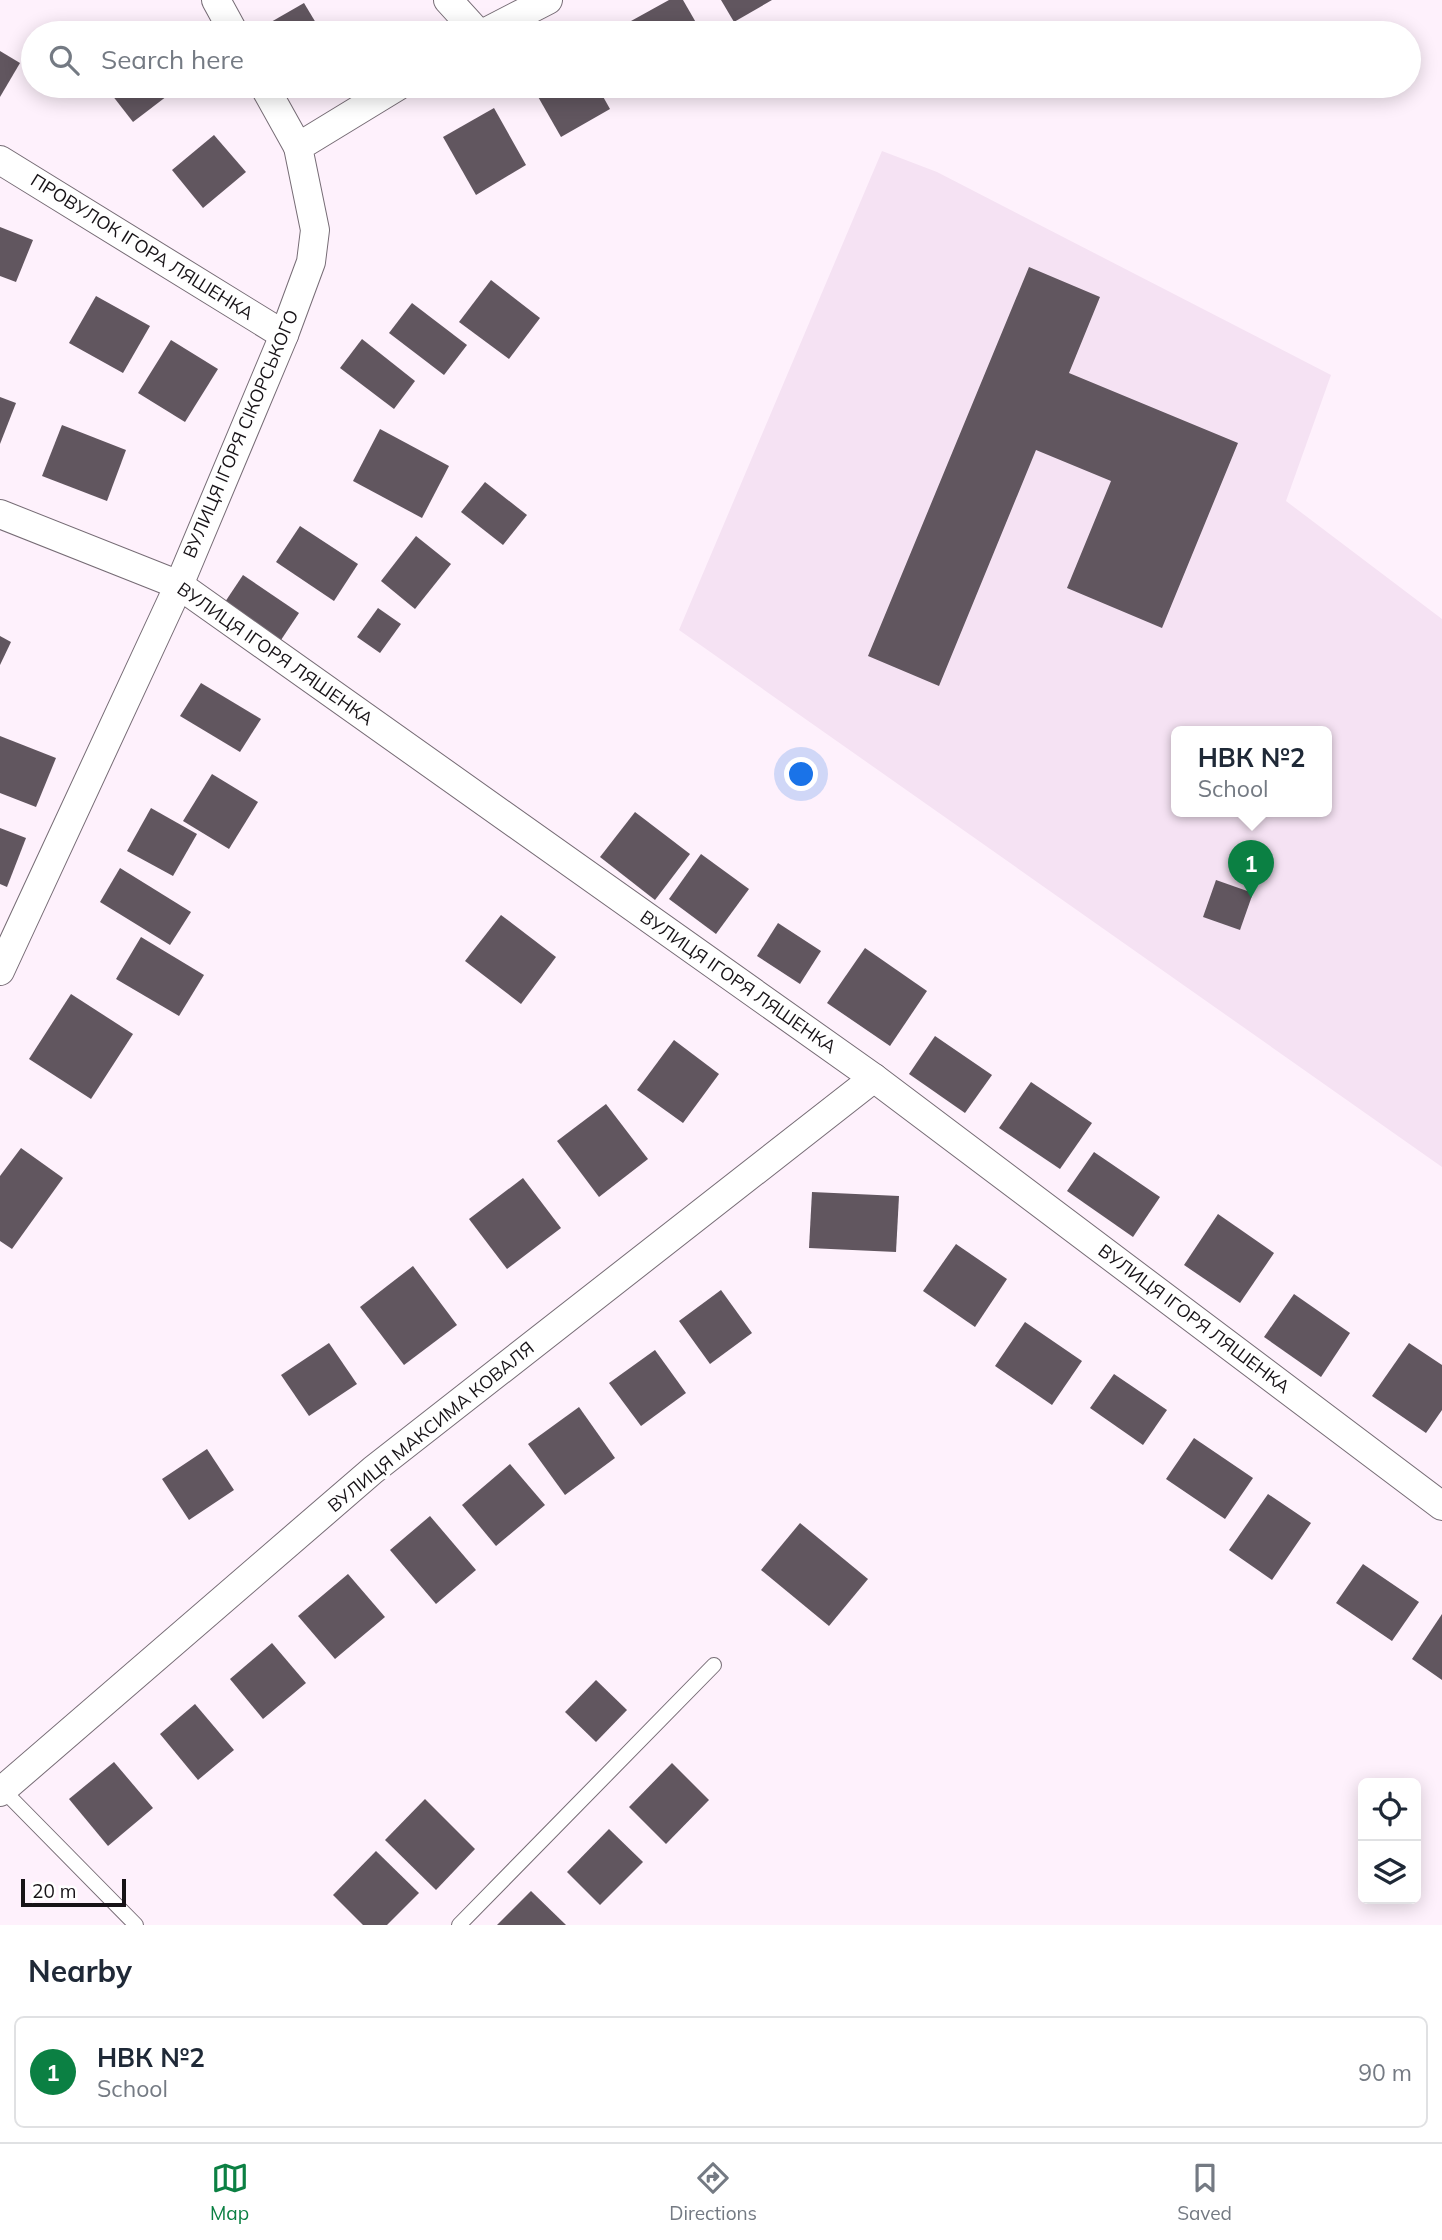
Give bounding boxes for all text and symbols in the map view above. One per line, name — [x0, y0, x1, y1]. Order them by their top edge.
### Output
search box — [21, 21, 1421, 98]
icon: search — [45, 41, 83, 79]
text: Search here — [101, 43, 244, 76]
street label: ПРОВУЛОК ІГОРА ЛЯШЕНКА — [27, 168, 258, 325]
street label: ВУЛИЦЯ ІГОРЯ СІКОРСЬКОГО — [178, 306, 303, 561]
street label: ВУЛИЦЯ ІГОРЯ ЛЯШЕНКА — [173, 577, 378, 730]
popup — [1171, 726, 1332, 817]
text: НВК №2 — [1198, 741, 1305, 774]
your location — [784, 757, 818, 791]
text: School — [1198, 774, 1269, 803]
pin: 1 — [1228, 840, 1274, 898]
street label: ВУЛИЦЯ ІГОРЯ ЛЯШЕНКА — [636, 905, 841, 1058]
street label: ВУЛИЦЯ ІГОРЯ ЛЯШЕНКА — [1094, 1239, 1295, 1398]
street label: ВУЛИЦЯ МАКСИМА КОВАЛЯ — [323, 1336, 539, 1517]
map controls — [1358, 1778, 1421, 1904]
button: locate — [1358, 1778, 1421, 1841]
button: layers — [1358, 1841, 1421, 1904]
scale bar — [21, 1876, 126, 1908]
text: 20 m — [32, 1879, 76, 1903]
text: Nearby — [28, 1952, 132, 1990]
text: НВК №2 — [97, 2041, 205, 2074]
text: 1 — [46, 2058, 60, 2087]
text: 90 m — [1358, 2058, 1412, 2087]
text: School — [97, 2074, 168, 2103]
tab: Map — [210, 2159, 249, 2225]
tab: Directions — [669, 2159, 757, 2225]
tab: Saved — [1177, 2159, 1232, 2225]

